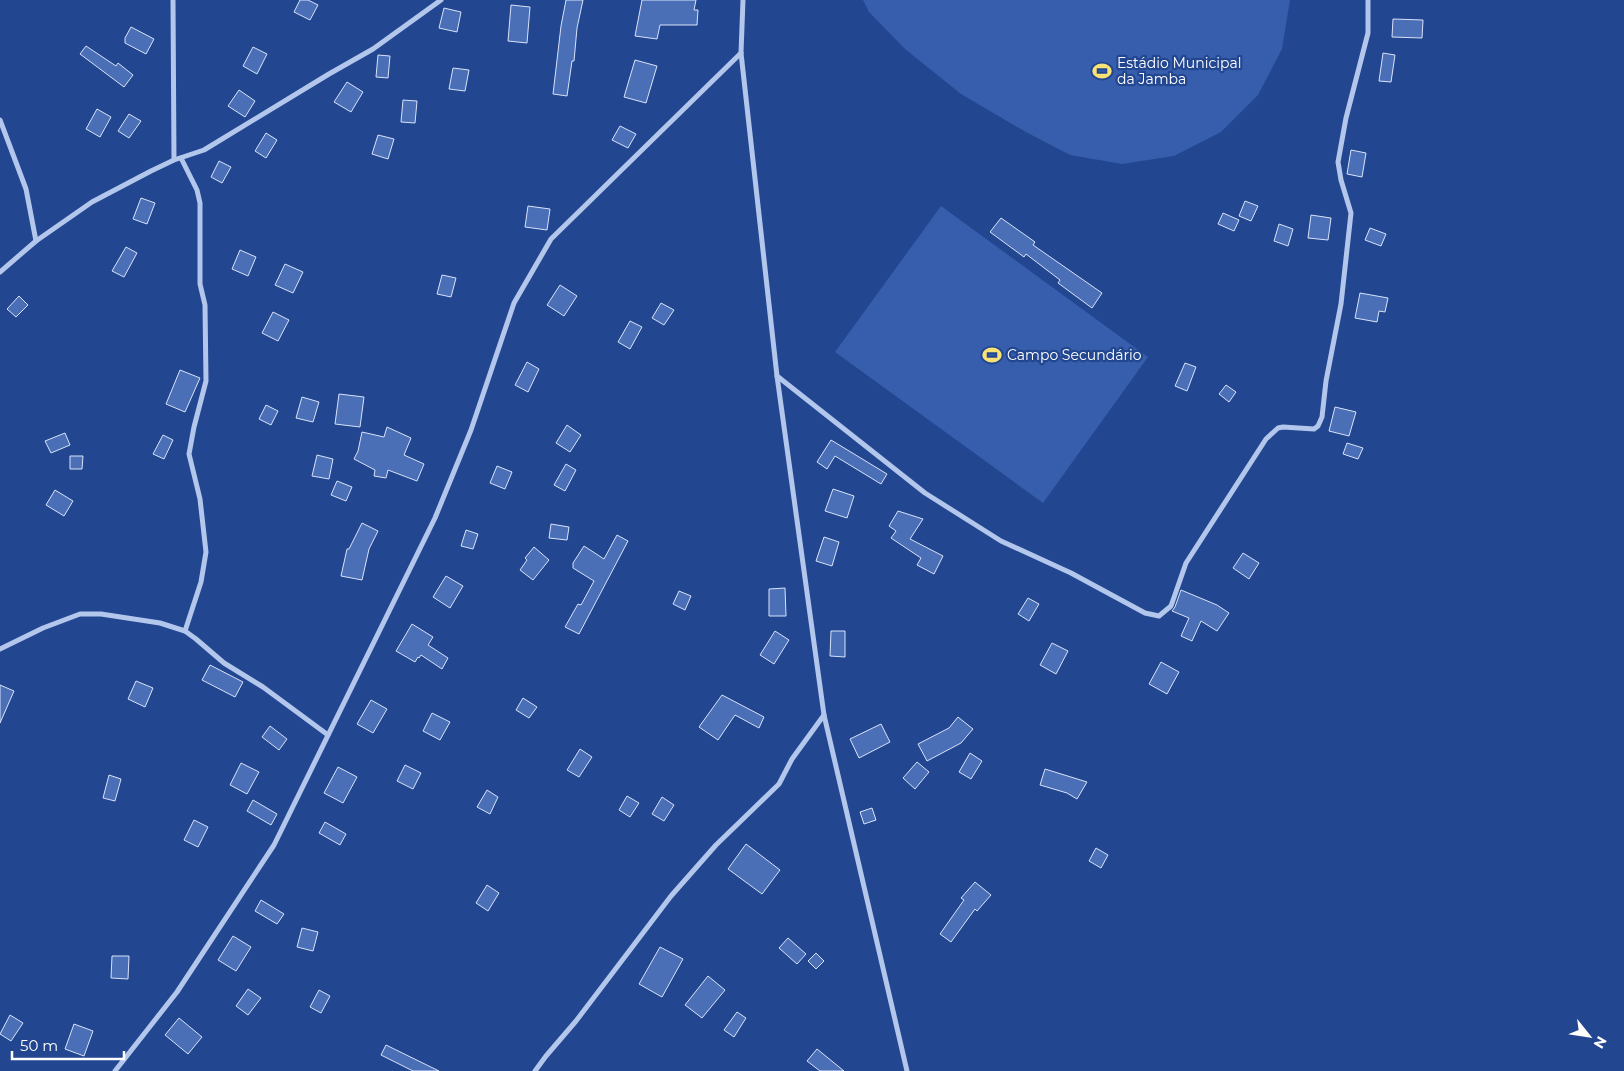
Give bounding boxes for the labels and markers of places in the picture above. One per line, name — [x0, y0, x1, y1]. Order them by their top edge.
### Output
place label: Estádio Municipal da Jamba — [1117, 54, 1241, 88]
sports icon: Estádio Municipal da Jamba — [1091, 60, 1113, 82]
sports icon: Campo Secundário — [981, 344, 1003, 366]
place label: Campo Secundário — [1007, 346, 1142, 364]

